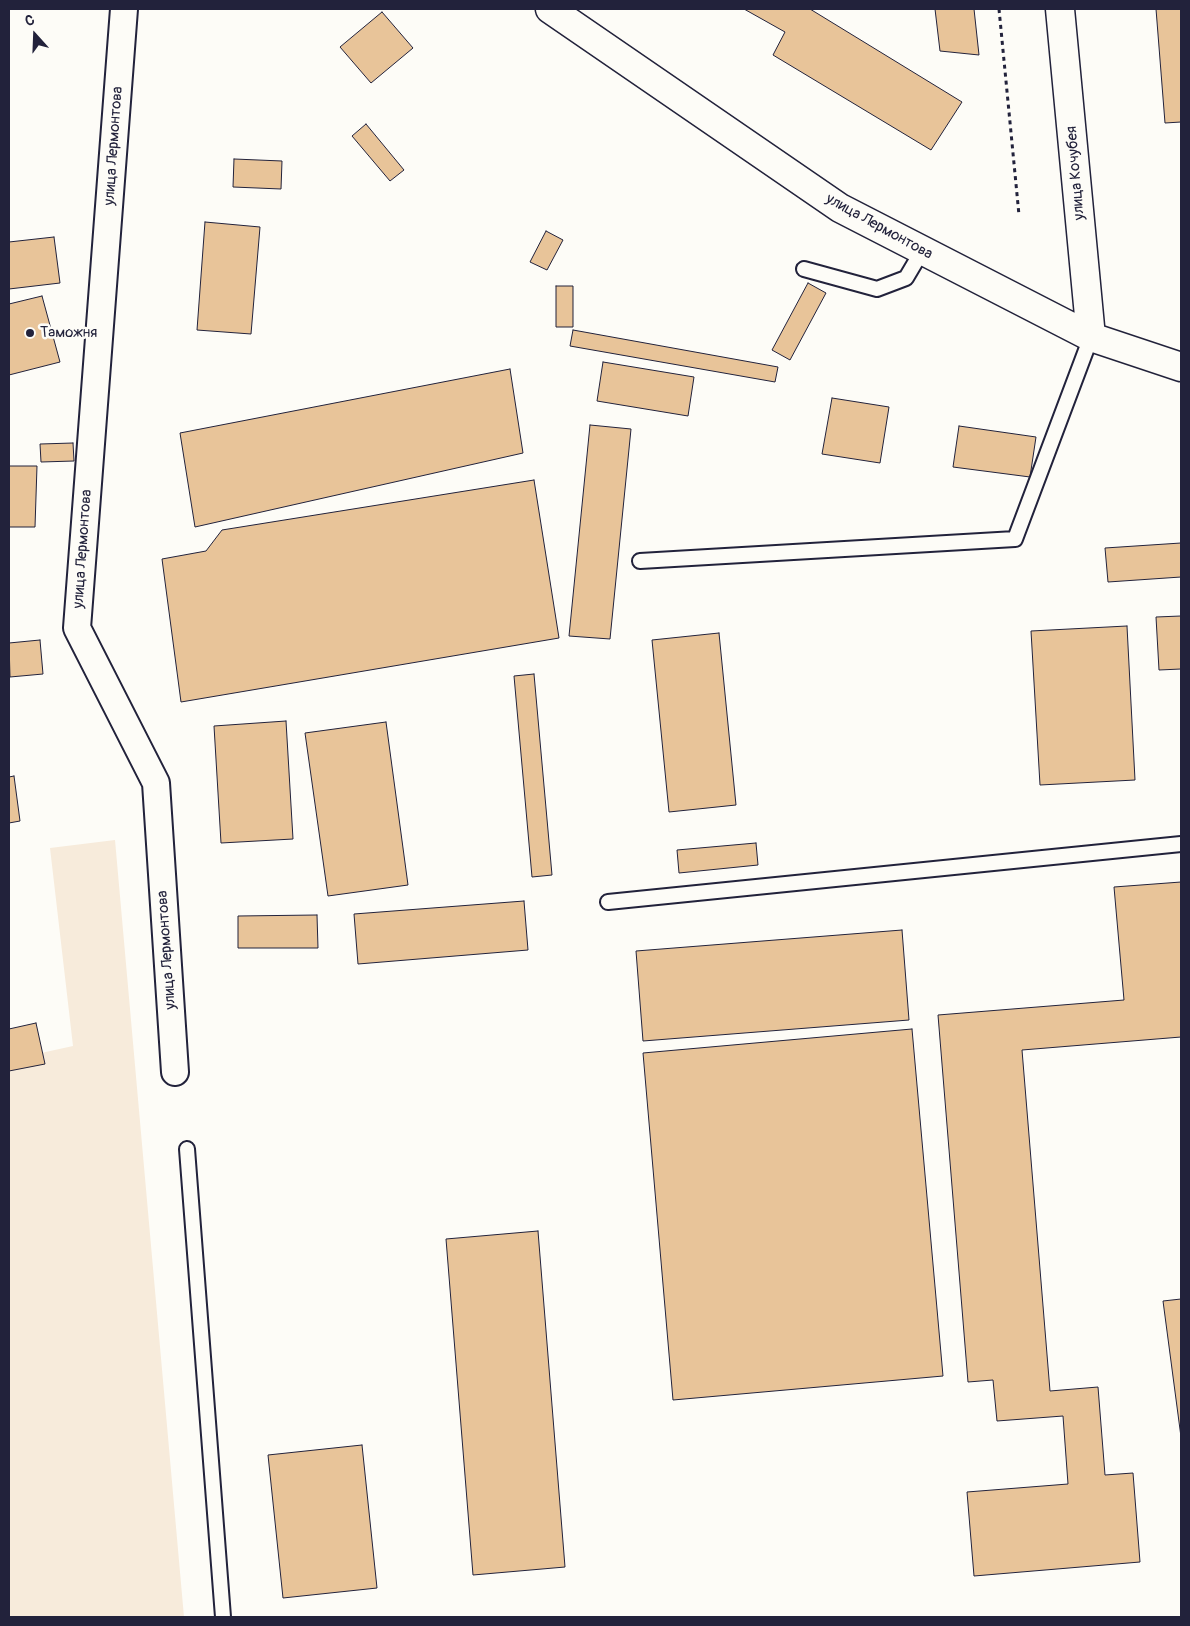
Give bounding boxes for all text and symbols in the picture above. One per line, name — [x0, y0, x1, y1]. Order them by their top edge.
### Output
north arrow — [10, 10, 60, 60]
text: С — [23, 11, 37, 30]
street label: улица Лермонтова — [101, 86, 127, 206]
street label: улица Кочубея — [1063, 125, 1089, 221]
street label: улица Лермонтова — [822, 190, 936, 264]
place label: Таможня — [40, 324, 97, 342]
marker: Таможня — [24, 327, 36, 339]
street label: улица Лермонтова — [70, 489, 96, 609]
street label: улица Лермонтова — [154, 890, 180, 1010]

